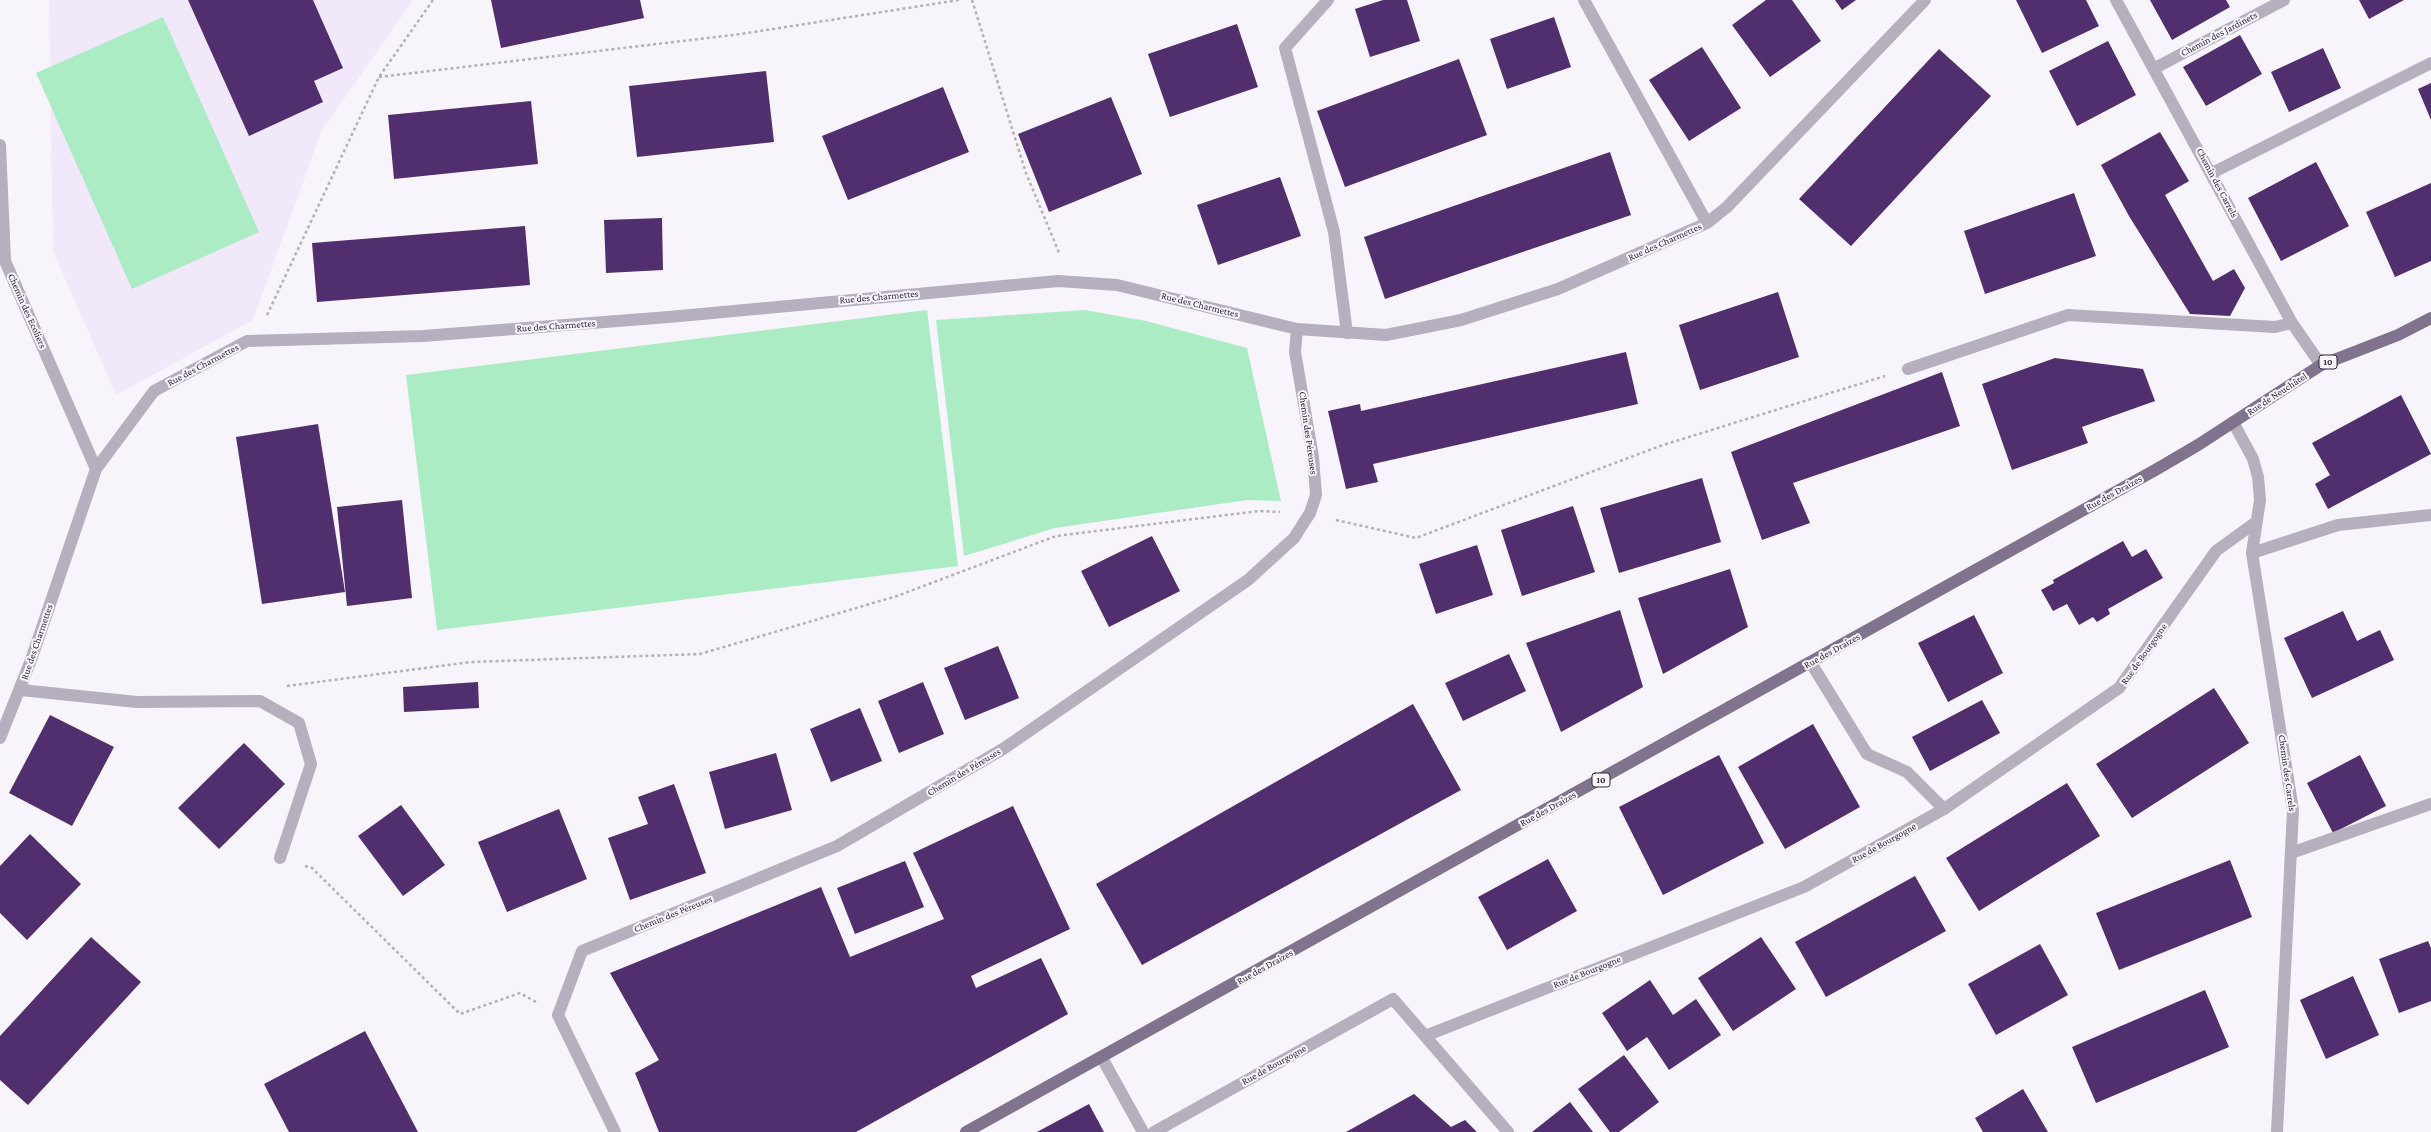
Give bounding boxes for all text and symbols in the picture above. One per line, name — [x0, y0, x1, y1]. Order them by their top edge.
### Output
street label: Chemin des Jardinets — [2179, 9, 2259, 59]
street label: Chemin des Carrels — [2194, 146, 2240, 220]
street label: Rue des Charmettes — [1626, 220, 1704, 264]
street label: Chemin des Ecoliers — [5, 272, 49, 350]
street label: Rue des Charmettes — [839, 288, 919, 306]
street label: Rue des Charmettes — [1160, 290, 1240, 320]
street label: Rue des Charmettes — [516, 317, 596, 335]
street label: Rue des Charmettes — [165, 341, 241, 389]
road number: 10 — [2319, 355, 2337, 369]
street label: Rue de Neuchâtel — [2245, 370, 2309, 418]
street label: Chemin des Péreuses — [1296, 391, 1320, 475]
street label: Rue des Draizes — [2084, 473, 2144, 513]
street label: Rue des Charmettes — [18, 603, 56, 681]
street label: Rue de Bourgogne — [2118, 621, 2170, 687]
street label: Rue des Draizes — [1802, 631, 1862, 671]
street label: Chemin des Carrels — [2276, 734, 2298, 812]
street label: Chemin des Péreuses — [925, 745, 1003, 799]
road number: 10 — [1592, 773, 1610, 787]
street label: Rue des Draizes — [1518, 789, 1578, 829]
street label: Rue de Bourgogne — [1850, 820, 1918, 866]
street label: Chemin des Péreuses — [632, 893, 714, 935]
street label: Rue des Draizes — [1235, 947, 1295, 987]
street label: Rue de Bourgogne — [1551, 953, 1623, 991]
street label: Rue de Bourgogne — [1240, 1042, 1308, 1088]

